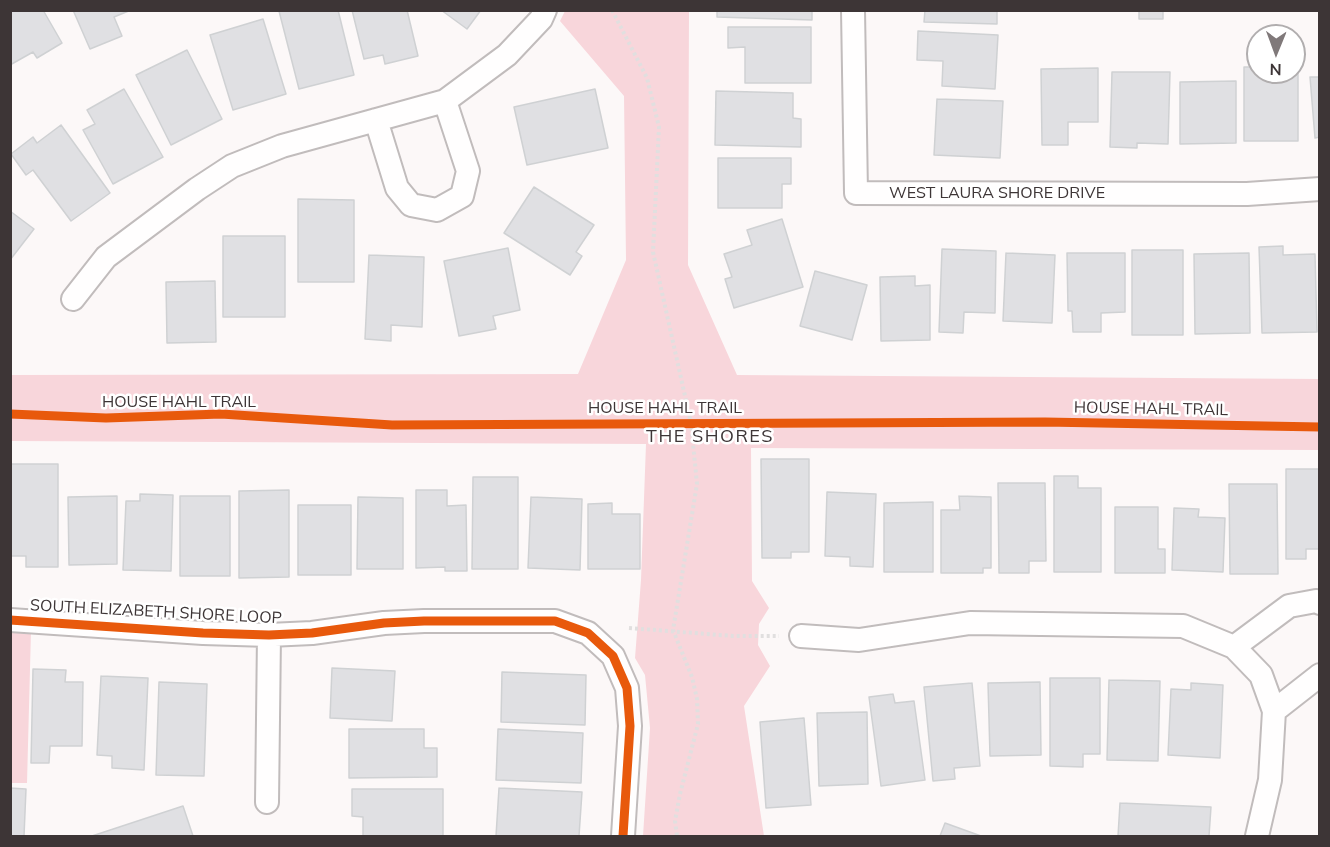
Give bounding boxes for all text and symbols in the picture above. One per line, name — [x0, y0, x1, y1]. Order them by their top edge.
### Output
north arrow — [1246, 24, 1306, 84]
text: N — [1270, 60, 1282, 80]
street label: WEST LAURA SHORE DRIVE — [889, 183, 1105, 203]
street label: HOUSE HAHL TRAIL — [102, 392, 256, 412]
street label: HOUSE HAHL TRAIL — [588, 398, 742, 418]
street label: HOUSE HAHL TRAIL — [1074, 398, 1228, 420]
district label: THE SHORES — [646, 426, 774, 448]
street label: SOUTH ELIZABETH SHORE LOOP — [30, 596, 282, 628]

